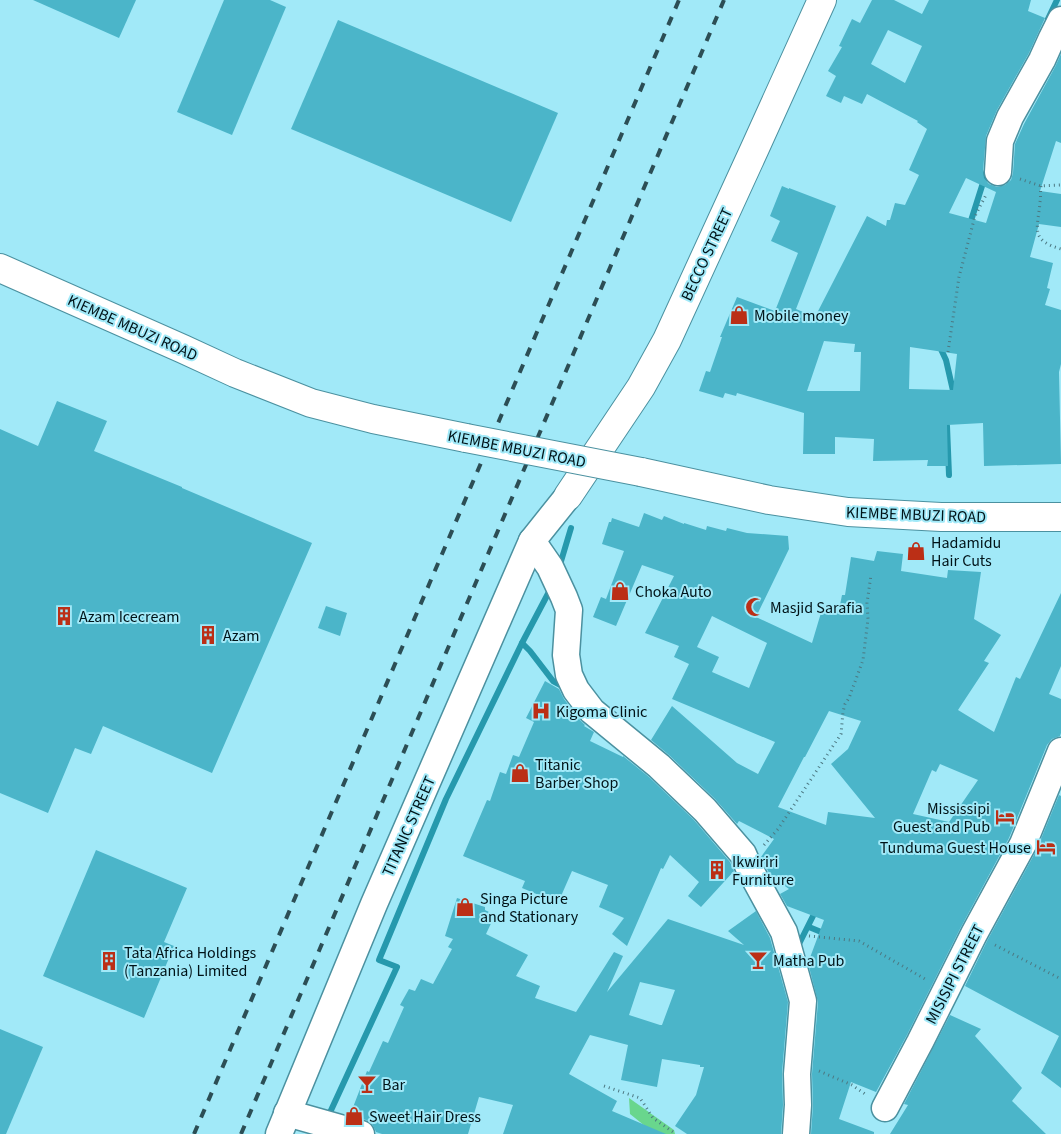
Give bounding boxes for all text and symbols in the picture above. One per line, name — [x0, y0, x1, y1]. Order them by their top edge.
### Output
street label: BECCO STREET — [676, 204, 738, 305]
street label: KIEMBE MBUZI ROAD — [64, 289, 201, 367]
shop icon: Mobile money — [728, 304, 750, 326]
place label: Mobile money — [754, 305, 849, 327]
street label: KIEMBE MBUZI ROAD — [446, 425, 588, 473]
street label: KIEMBE MBUZI ROAD — [846, 502, 986, 528]
place label: Hadamidu Hair Cuts — [931, 532, 1001, 572]
shop icon: Hadamidu Hair Cuts — [905, 540, 927, 562]
shop icon: Choka Auto — [609, 580, 631, 602]
place label: Choka Auto — [635, 581, 712, 603]
mosque icon: Masjid Sarafia — [744, 596, 766, 618]
place label: Masjid Sarafia — [770, 597, 863, 619]
building icon: Azam Icecream — [53, 605, 75, 627]
place label: Azam Icecream — [79, 606, 180, 628]
building icon: Azam — [197, 624, 219, 646]
place label: Azam — [223, 625, 259, 647]
hospital icon: Kigoma Clinic — [530, 700, 552, 722]
place label: Kigoma Clinic — [556, 701, 647, 723]
place label: Titanic Barber Shop — [535, 754, 618, 794]
shop icon: Titanic Barber Shop — [509, 762, 531, 784]
street label: TITANIC STREET — [377, 772, 441, 880]
place label: Mississipi Guest and Pub — [893, 798, 990, 838]
hotel icon: Mississipi Guest and Pub — [994, 806, 1016, 828]
hotel icon: Tunduma Guest House — [1035, 836, 1057, 858]
place label: Tunduma Guest House — [880, 837, 1031, 859]
place label: Ikwiriri Furniture — [732, 851, 794, 891]
building icon: Ikwiriri Furniture — [706, 859, 728, 881]
place label: Singa Picture and Stationary — [480, 888, 579, 928]
shop icon: Singa Picture and Stationary — [454, 896, 476, 918]
street label: MISISIPI STREET — [920, 920, 990, 1028]
place label: Tata Africa Holdings (Tanzania) Limited — [124, 942, 256, 982]
bar icon: Matha Pub — [747, 949, 769, 971]
building icon: Tata Africa Holdings (Tanzania) Limited — [98, 950, 120, 972]
place label: Matha Pub — [773, 950, 845, 972]
bar icon: Bar — [356, 1073, 378, 1095]
place label: Bar — [382, 1074, 405, 1096]
shop icon: Sweet Hair Dress — [343, 1105, 365, 1127]
place label: Sweet Hair Dress — [369, 1106, 481, 1128]

